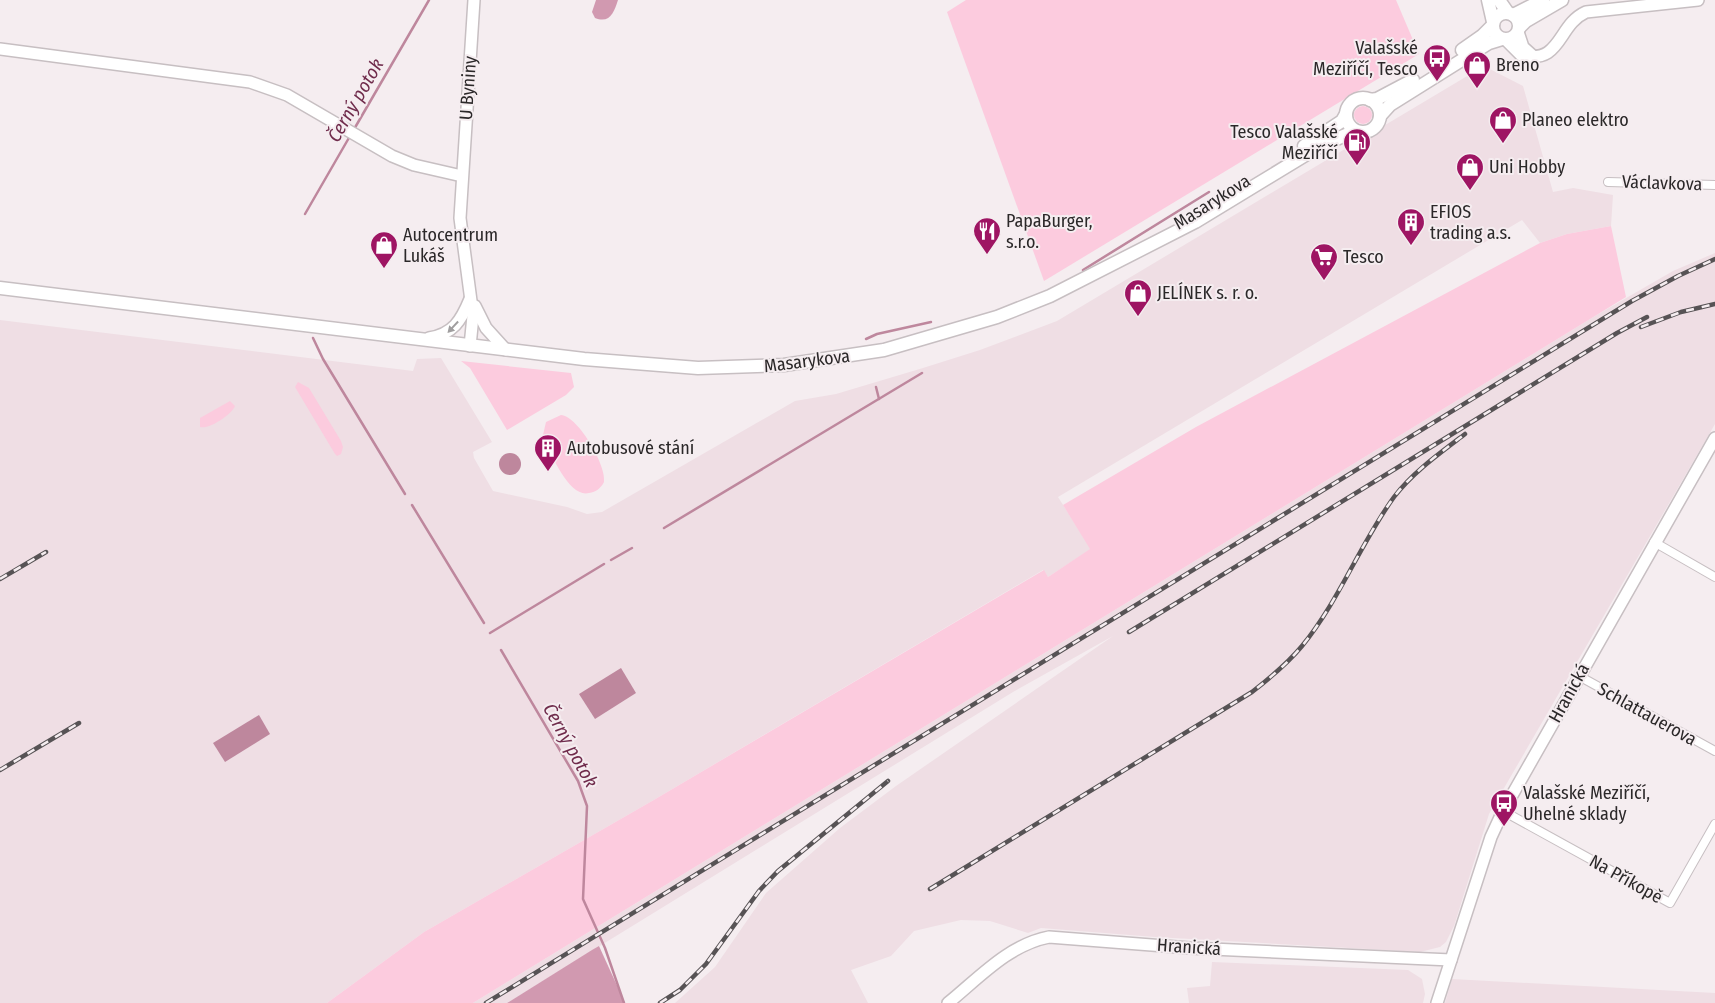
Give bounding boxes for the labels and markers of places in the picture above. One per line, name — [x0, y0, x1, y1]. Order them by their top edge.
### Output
place label: Valašské Meziříčí, Tesco — [1313, 37, 1418, 80]
bus stop icon: Valašské Meziříčí, Tesco — [1422, 43, 1452, 82]
shop icon: Breno — [1462, 50, 1492, 89]
place label: Breno — [1496, 54, 1539, 76]
shop icon: Planeo elektro — [1488, 105, 1518, 144]
place label: Planeo elektro — [1522, 109, 1629, 131]
place label: Tesco Valašské Meziříčí — [1230, 121, 1338, 164]
fuel station icon: Tesco Valašské Meziříčí — [1342, 127, 1372, 166]
shop icon: Uni Hobby — [1455, 152, 1485, 191]
place label: Uni Hobby — [1489, 156, 1565, 178]
place label: EFIOS trading a.s. — [1430, 201, 1511, 244]
building icon: EFIOS trading a.s. — [1396, 207, 1426, 246]
place label: PapaBurger, s.r.o. — [1006, 210, 1093, 253]
restaurant icon: PapaBurger, s.r.o. — [972, 216, 1002, 255]
place label: Autocentrum Lukáš — [403, 224, 498, 267]
shop icon: Autocentrum Lukáš — [369, 230, 399, 269]
supermarket icon: Tesco — [1309, 242, 1339, 281]
place label: Tesco — [1343, 246, 1384, 268]
shop icon: JELÍNEK s. r. o. — [1123, 278, 1153, 317]
place label: JELÍNEK s. r. o. — [1157, 281, 1258, 304]
building icon: Autobusové stání — [533, 433, 563, 472]
place label: Autobusové stání — [567, 437, 695, 459]
place label: Valašské Meziříčí, Uhelné sklady — [1523, 782, 1650, 825]
bus stop icon: Valašské Meziříčí, Uhelné sklady — [1489, 788, 1519, 827]

